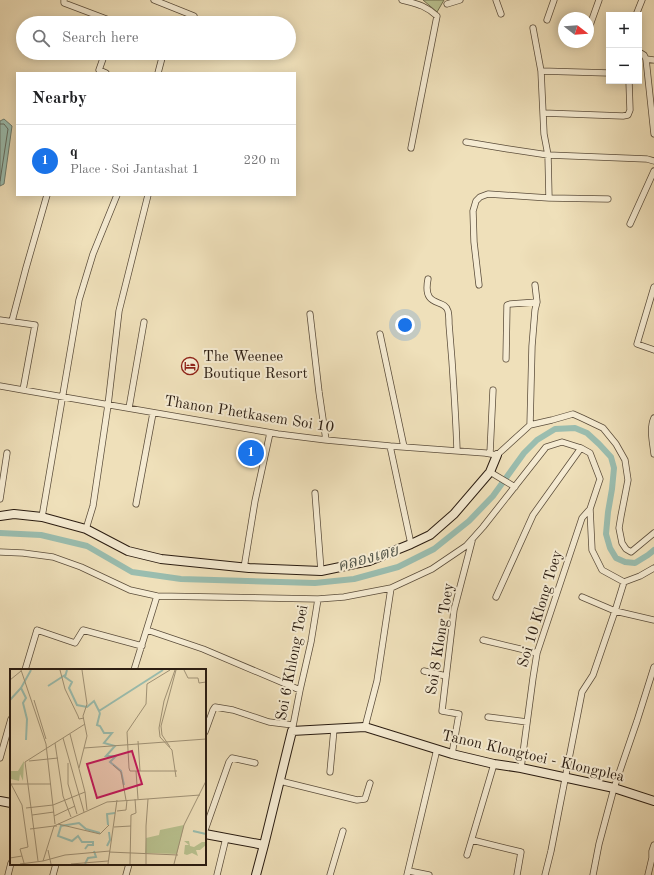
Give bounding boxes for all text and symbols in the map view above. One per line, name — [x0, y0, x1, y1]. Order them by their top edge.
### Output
north arrow — [558, 12, 594, 48]
map controls — [606, 12, 642, 84]
button: + — [606, 12, 642, 48]
search box — [16, 16, 296, 60]
icon: search — [30, 27, 52, 49]
text: Search here — [62, 31, 139, 46]
button: − — [606, 48, 642, 84]
text: Nearby — [32, 90, 87, 107]
text: q — [70, 145, 78, 160]
text: 1 — [41, 154, 49, 167]
text: 220 m — [243, 154, 280, 167]
text: Place · Soi Jantashat 1 — [70, 163, 199, 176]
your location — [395, 315, 415, 335]
place label: The Weenee Boutique Resort — [203, 350, 308, 382]
hotel icon: The Weenee Boutique Resort — [180, 356, 200, 376]
street label: Thanon Phetkasem Soi 10 — [163, 394, 335, 436]
pin: 1 — [238, 438, 264, 468]
water label: คลองเตย — [336, 543, 402, 575]
street label: Soi 10 Klong Toey — [516, 549, 566, 669]
street label: Soi 8 Klong Toey — [425, 582, 457, 696]
street label: Soi 6 Khlong Toei — [274, 604, 312, 722]
inset map — [10, 669, 206, 865]
street label: Tanon Klongtoei - Klongplea — [440, 729, 626, 785]

